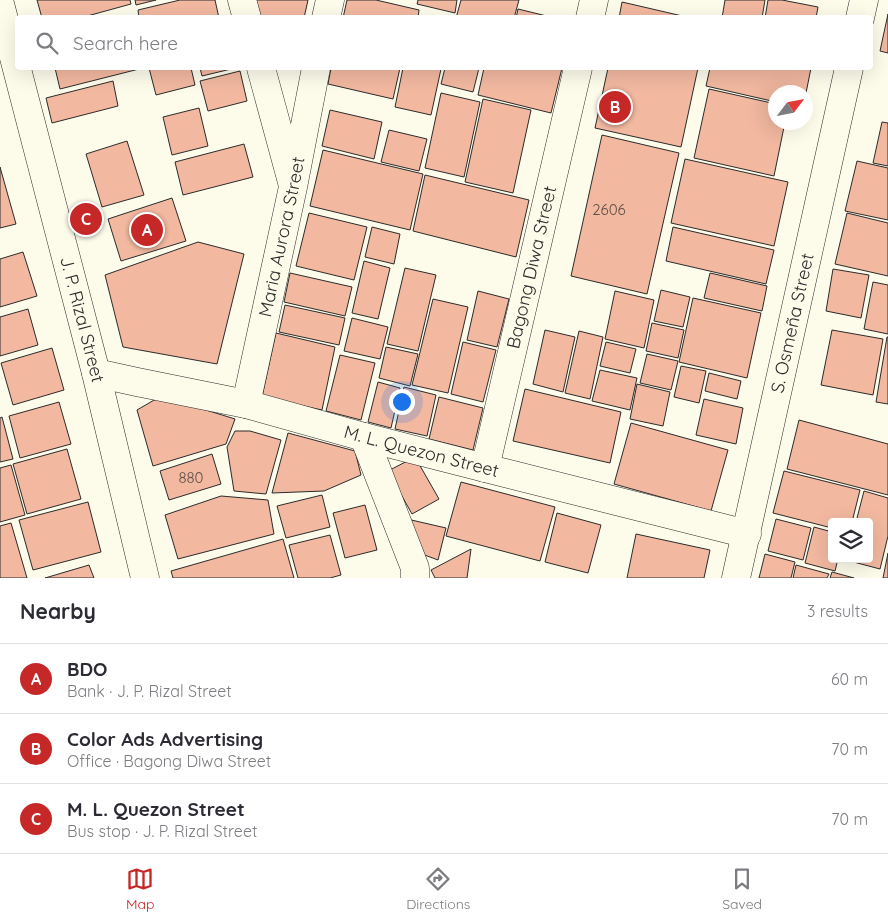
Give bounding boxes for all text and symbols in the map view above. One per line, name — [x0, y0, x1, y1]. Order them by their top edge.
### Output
search box — [15, 15, 873, 70]
icon: search — [33, 29, 61, 57]
text: Search here — [73, 31, 178, 55]
north arrow — [768, 85, 813, 130]
pin: B — [599, 88, 631, 126]
street label: Maria Aurora Street — [253, 155, 310, 319]
street label: Bagong Diwa Street — [501, 184, 561, 351]
pin: C — [70, 200, 102, 238]
house number: 2606 — [592, 200, 626, 219]
pin: A — [131, 211, 163, 249]
street label: S. Osmeña Street — [765, 251, 819, 395]
street label: J. P. Rizal Street — [55, 254, 110, 385]
your location — [389, 389, 415, 415]
street label: M. L. Quezon Street — [342, 420, 501, 482]
house number: 880 — [178, 468, 204, 487]
map controls — [828, 518, 873, 563]
button: layers — [828, 518, 873, 563]
text: Nearby — [20, 598, 96, 624]
text: 3 results — [807, 601, 868, 621]
text: BDO — [67, 657, 107, 681]
text: A — [31, 669, 41, 689]
text: 60 m — [831, 669, 868, 689]
text: Bank · J. P. Rizal Street — [67, 681, 232, 701]
text: Color Ads Advertising — [67, 727, 263, 751]
text: B — [31, 739, 41, 759]
text: 70 m — [831, 739, 868, 759]
text: Office · Bagong Diwa Street — [67, 751, 271, 771]
text: M. L. Quezon Street — [67, 797, 245, 821]
text: C — [31, 809, 41, 829]
text: 70 m — [831, 809, 868, 829]
text: Bus stop · J. P. Rizal Street — [67, 821, 257, 841]
tab: Map — [126, 865, 154, 913]
tab: Directions — [406, 865, 470, 913]
tab: Saved — [722, 865, 762, 913]

